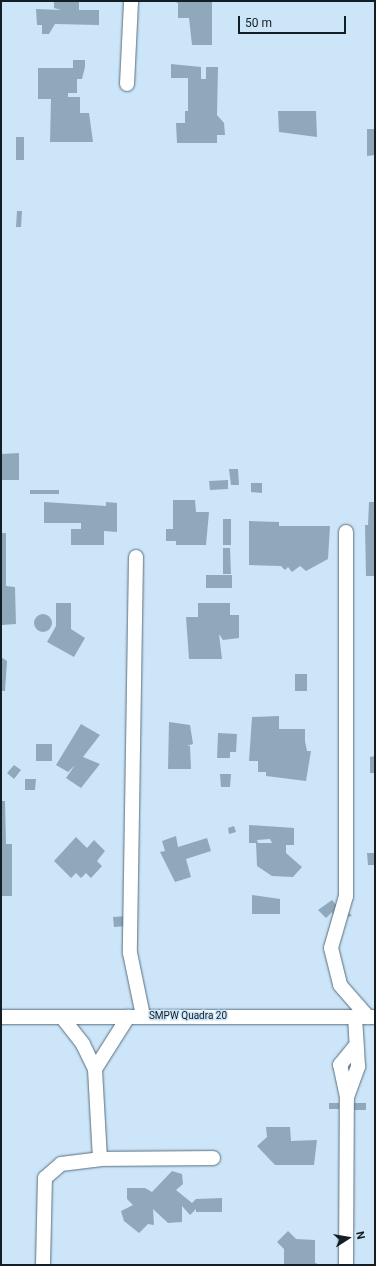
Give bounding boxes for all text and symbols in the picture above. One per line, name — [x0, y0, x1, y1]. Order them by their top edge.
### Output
scale bar — [240, 8, 348, 34]
text: 50 m — [245, 16, 272, 30]
street label: SMPW Quadra 20 — [149, 1010, 227, 1022]
north arrow — [328, 1218, 368, 1258]
text: N — [353, 1230, 367, 1241]

